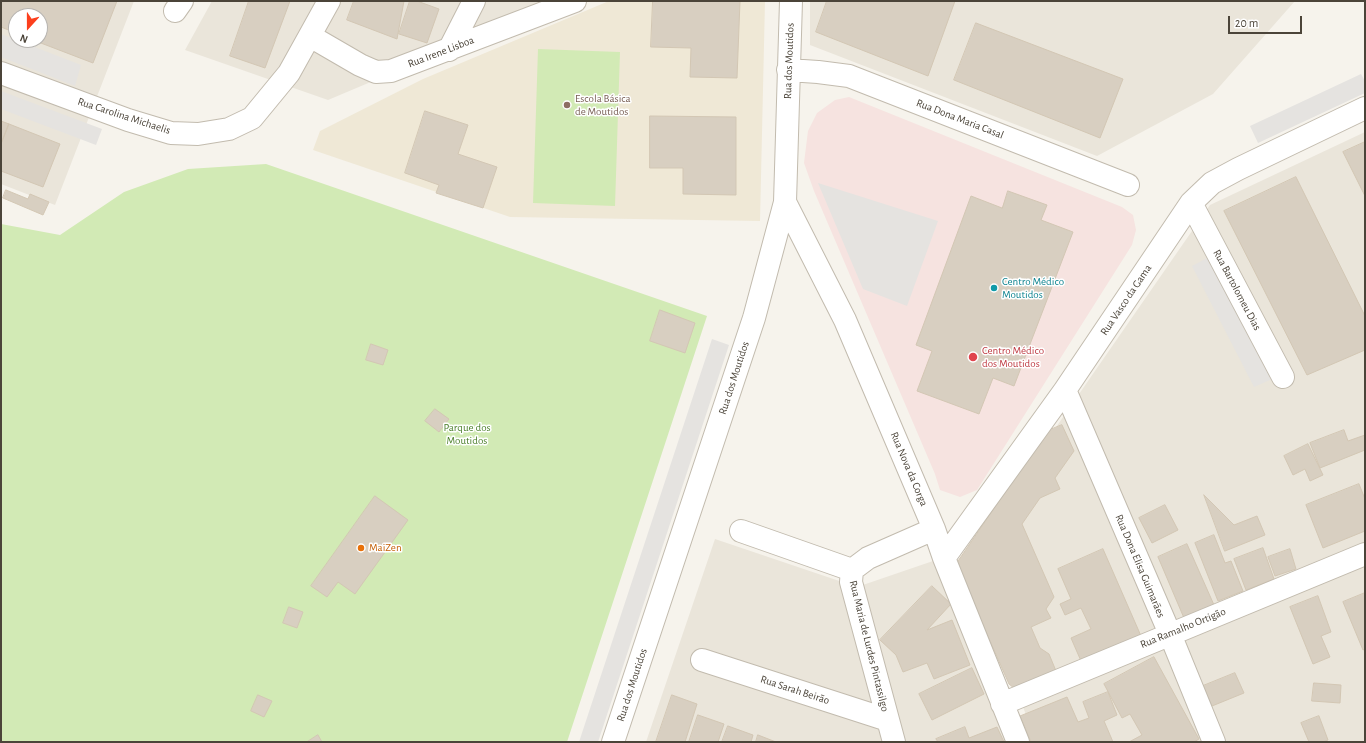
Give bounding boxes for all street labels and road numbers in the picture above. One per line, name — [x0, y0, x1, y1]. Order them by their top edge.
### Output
street label: Rua dos Moutidos — [781, 23, 797, 99]
street label: Rua Irene Lisboa — [406, 33, 476, 71]
street label: Rua Carolina Michaelis — [76, 95, 172, 137]
street label: Rua Dona Maria Casal — [914, 96, 1006, 142]
street label: Rua Bartolomeu Dias — [1210, 247, 1264, 333]
street label: Rua Vasco da Gama — [1097, 262, 1155, 338]
street label: Rua dos Moutidos — [716, 340, 752, 416]
street label: Rua Nova da Corga — [887, 430, 931, 508]
street label: Rua Dona Elisa Guimarães — [1112, 512, 1168, 620]
street label: Rua Maria de Lurdes Pintassilgo — [846, 579, 892, 713]
street label: Rua Ramalho Ortigão — [1138, 605, 1228, 651]
street label: Rua dos Moutidos — [614, 647, 650, 723]
street label: Rua Sarah Beirão — [759, 673, 831, 707]

